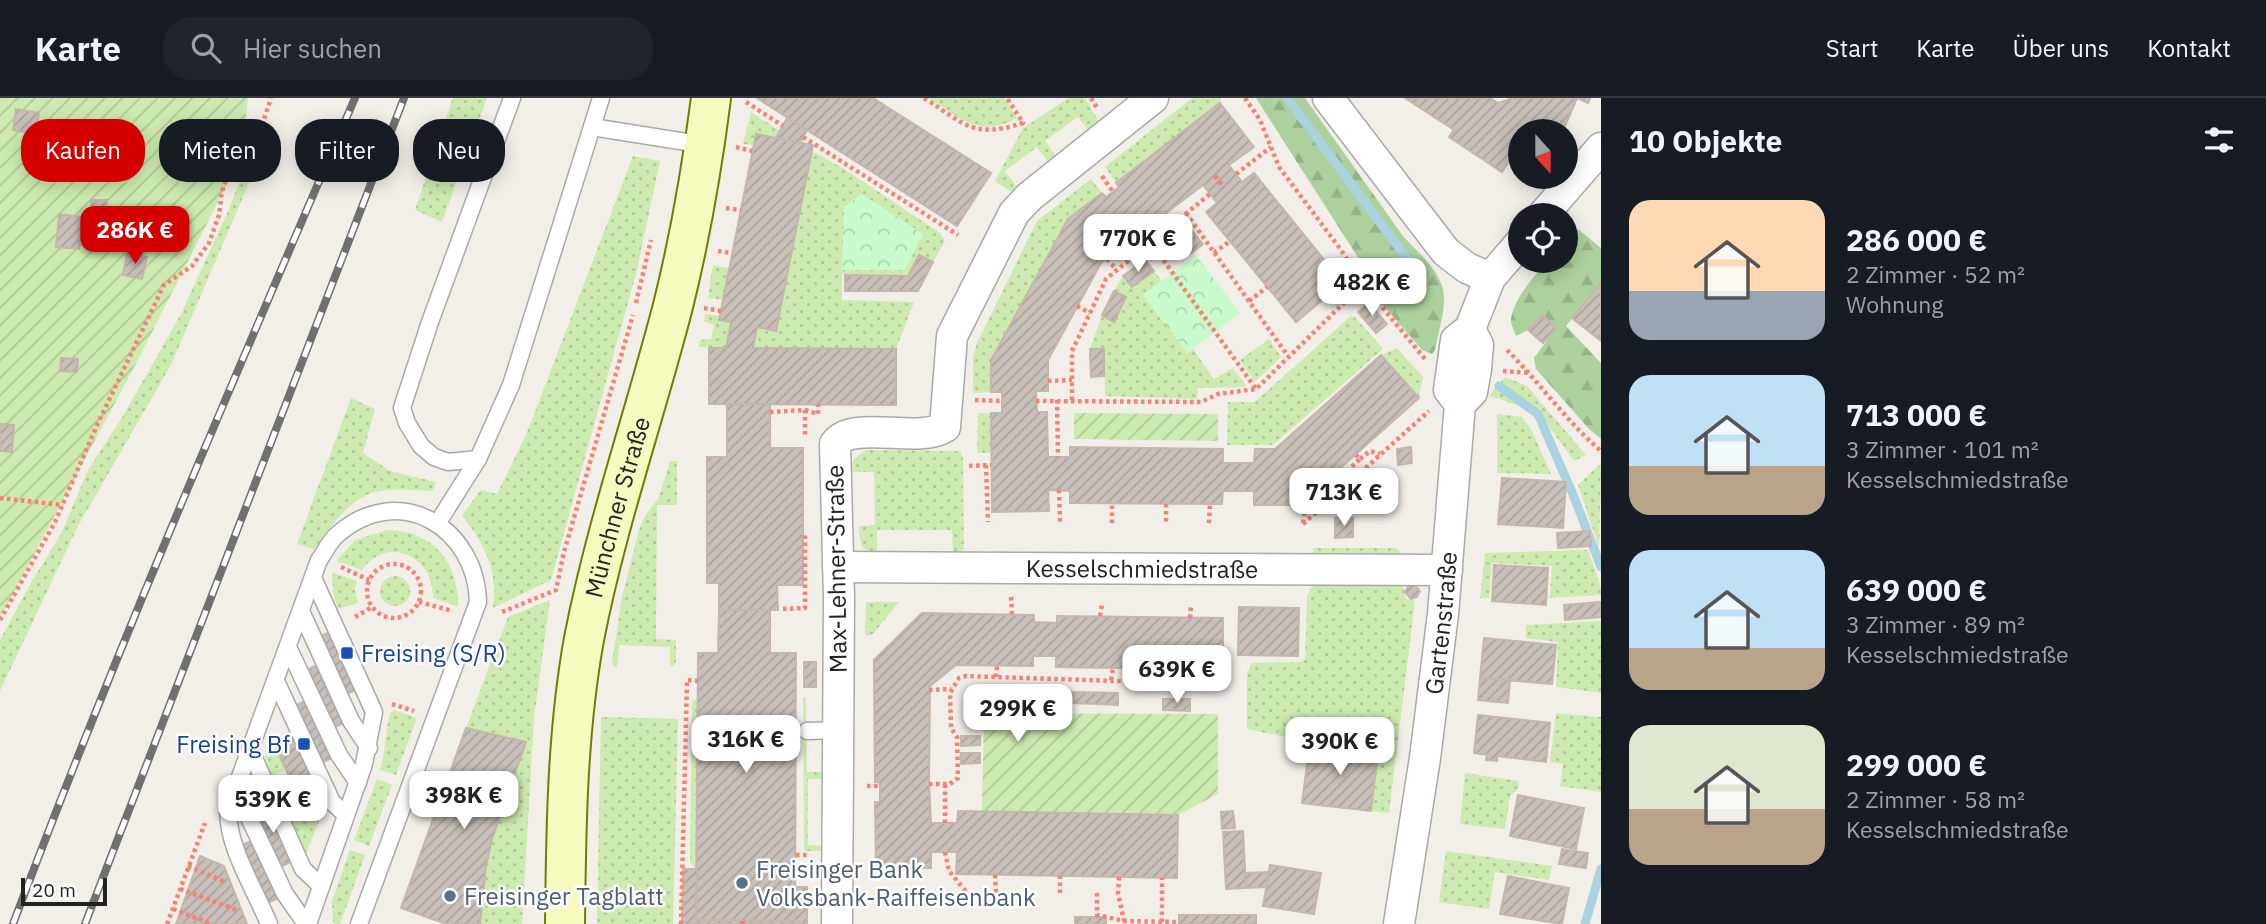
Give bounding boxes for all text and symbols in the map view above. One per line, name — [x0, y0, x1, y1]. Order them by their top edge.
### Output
search box — [163, 17, 653, 80]
text: Karte — [35, 27, 121, 70]
icon: search — [187, 29, 225, 67]
text: Hier suchen — [243, 31, 382, 65]
text: Start — [1826, 32, 1878, 64]
text: Karte — [1916, 32, 1974, 64]
text: Über uns — [2012, 32, 2109, 64]
text: Kontakt — [2147, 32, 2231, 64]
chip: Kaufen — [21, 119, 145, 182]
chip: Mieten — [159, 119, 281, 182]
chip: Filter — [295, 119, 399, 182]
chip: Neu — [413, 119, 505, 182]
north arrow — [1508, 119, 1578, 189]
map controls — [1508, 119, 1578, 273]
text: 10 Objekte — [1629, 121, 1782, 160]
icon: filters — [2200, 121, 2238, 159]
button: locate — [1508, 203, 1578, 273]
pin: 286K € — [78, 206, 192, 266]
text: 286K € — [96, 214, 174, 244]
pin: 770K € — [1081, 214, 1195, 274]
text: 286 000 € — [1846, 220, 1987, 259]
text: 770K € — [1099, 222, 1177, 252]
icon: home — [1685, 228, 1769, 312]
pin: 482K € — [1315, 258, 1429, 318]
text: 2 Zimmer · 52 m² — [1846, 259, 2025, 289]
text: 482K € — [1333, 266, 1411, 296]
text: Wohnung — [1846, 289, 1943, 319]
text: 713 000 € — [1846, 395, 1987, 434]
icon: home — [1685, 403, 1769, 487]
street label: Münchner Straße — [577, 413, 657, 601]
text: 3 Zimmer · 101 m² — [1846, 434, 2039, 464]
text: Kesselschmiedstraße — [1846, 464, 2069, 494]
street label: Max-Lehner-Straße — [818, 465, 854, 673]
pin: 713K € — [1287, 468, 1401, 528]
text: 713K € — [1305, 476, 1383, 506]
street label: Gartenstraße — [1417, 550, 1464, 696]
street label: Kesselschmiedstraße — [1026, 552, 1258, 585]
text: 639 000 € — [1846, 570, 1987, 609]
icon: home — [1685, 578, 1769, 662]
text: 3 Zimmer · 89 m² — [1846, 609, 2025, 639]
place label: Freising (S/R) — [361, 637, 506, 669]
text: Kesselschmiedstraße — [1846, 639, 2069, 669]
marker: Freising (S/R) — [339, 645, 355, 661]
pin: 639K € — [1120, 646, 1234, 705]
text: 639K € — [1138, 653, 1216, 683]
pin: 299K € — [961, 684, 1075, 744]
text: 299K € — [979, 692, 1057, 722]
pin: 316K € — [689, 716, 803, 775]
pin: 390K € — [1283, 718, 1397, 777]
text: 316K € — [707, 723, 785, 753]
text: 390K € — [1301, 725, 1379, 755]
place label: Freising Bf — [176, 728, 290, 760]
marker: Freising Bf — [296, 736, 312, 752]
text: 299 000 € — [1846, 745, 1987, 784]
icon: home — [1685, 753, 1769, 837]
pin: 398K € — [407, 772, 521, 831]
pin: 539K € — [216, 776, 330, 835]
text: 398K € — [425, 779, 503, 809]
text: 539K € — [234, 783, 312, 813]
text: 2 Zimmer · 58 m² — [1846, 784, 2025, 814]
text: Kesselschmiedstraße — [1846, 814, 2069, 844]
place label: Freisinger Bank Volksbank-Raiffeisenbank — [756, 853, 1036, 913]
scale bar — [21, 875, 107, 907]
marker: Freisinger Bank Volksbank-Raiffeisenbank — [734, 875, 750, 891]
text: 20 m — [32, 878, 76, 902]
place label: Freisinger Tagblatt — [464, 880, 664, 912]
marker: Freisinger Tagblatt — [442, 888, 458, 904]

